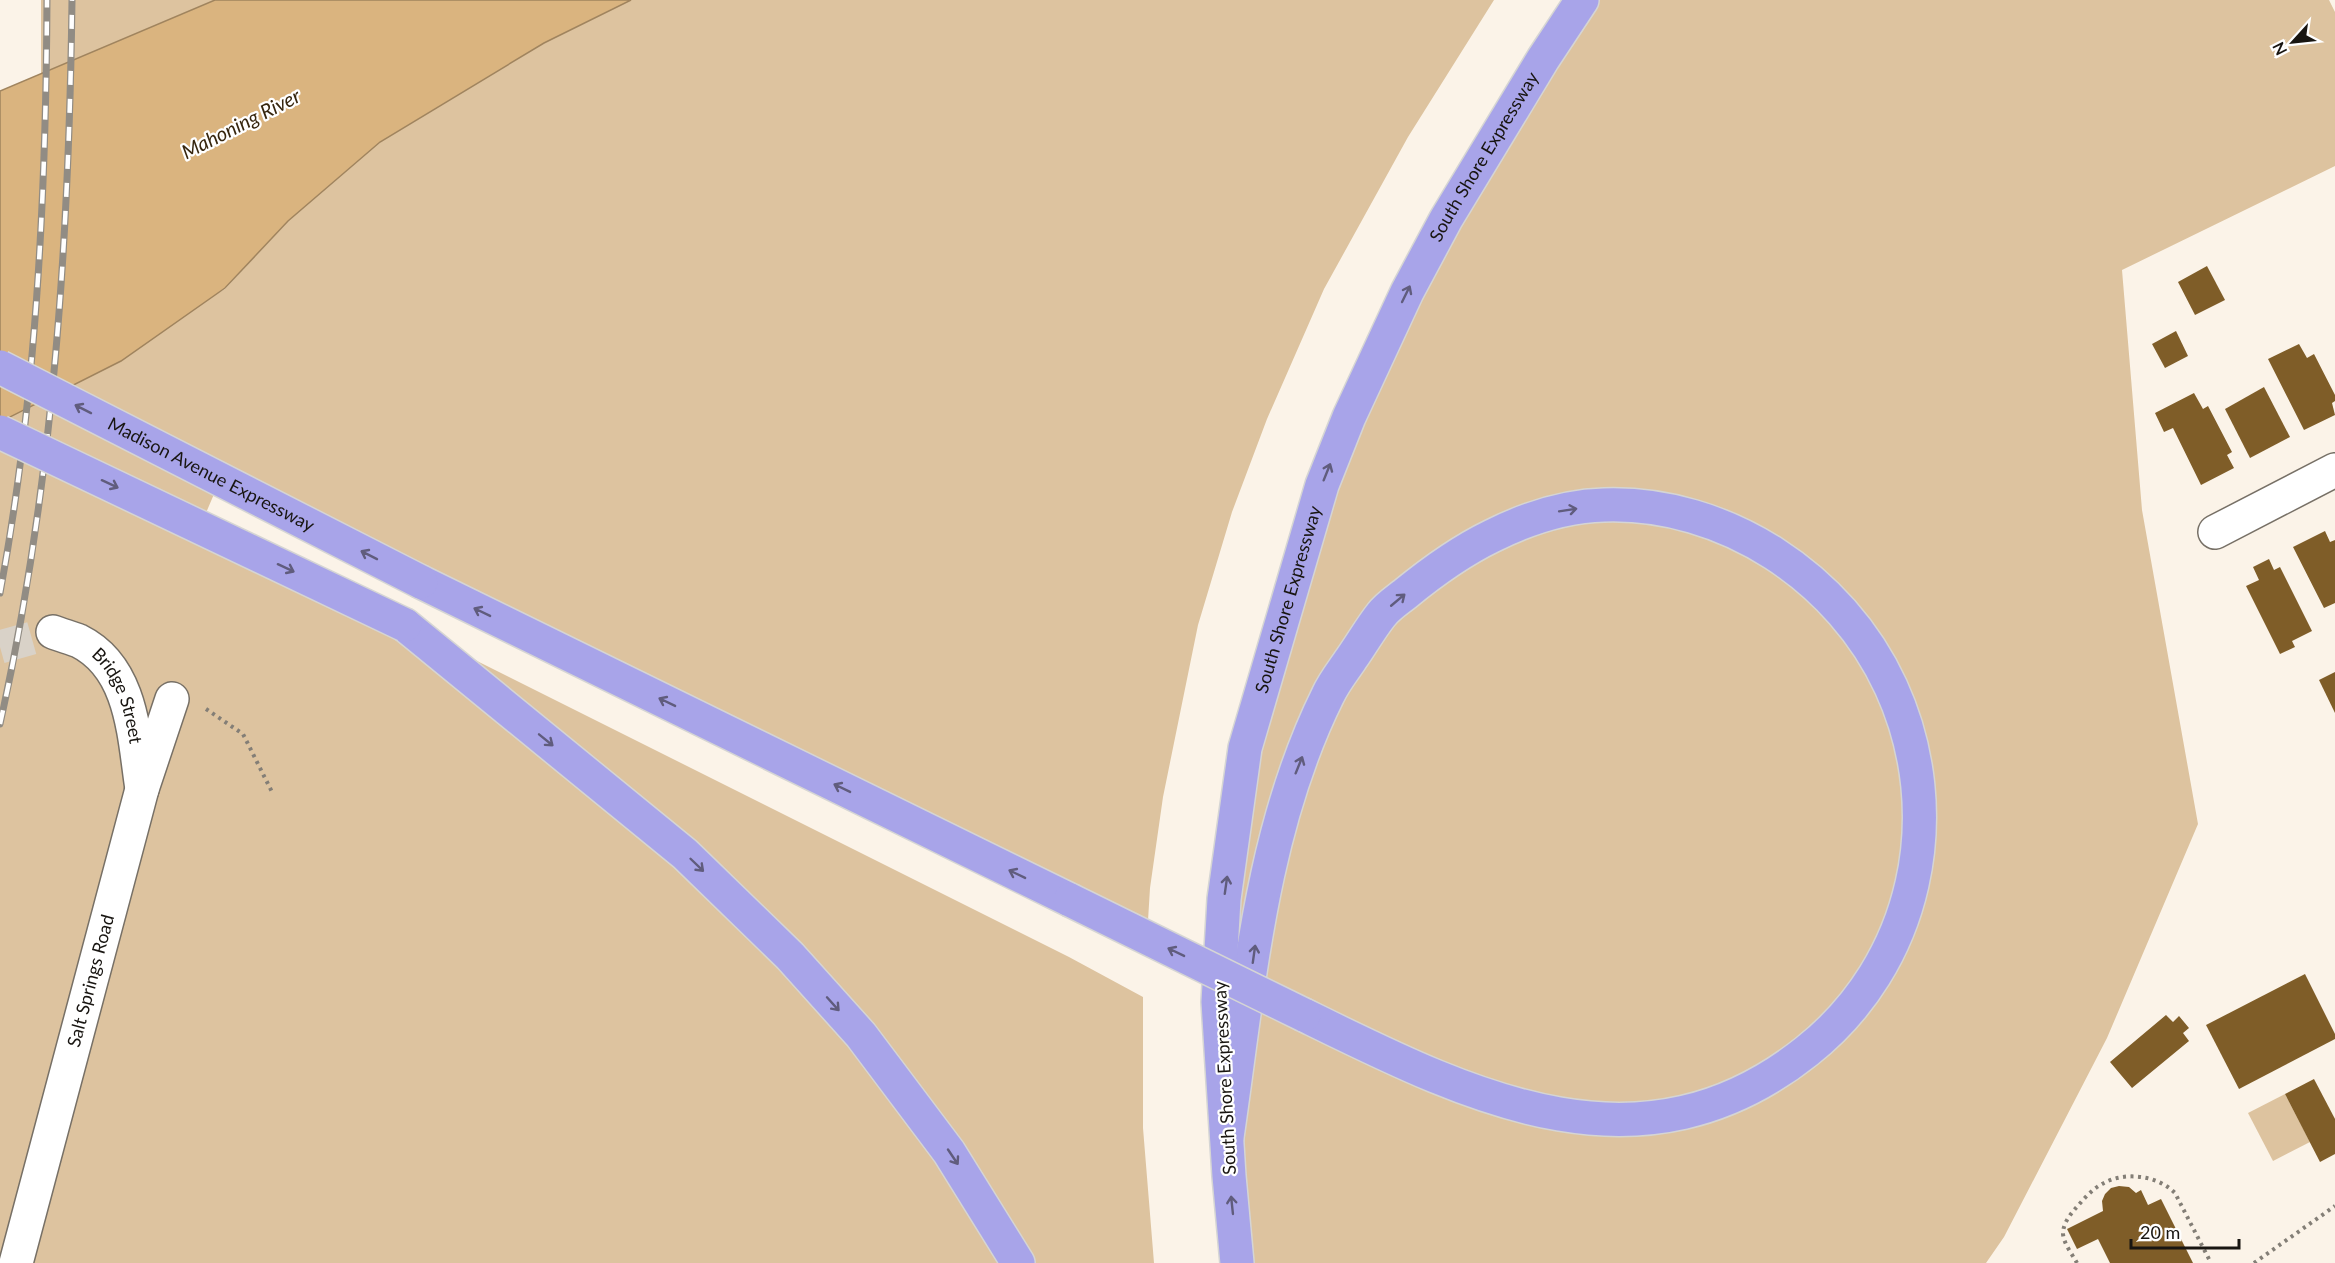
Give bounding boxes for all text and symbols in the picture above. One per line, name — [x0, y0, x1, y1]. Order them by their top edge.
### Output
north arrow — [2263, 12, 2323, 72]
text: N — [2268, 39, 2290, 59]
street label: South Shore Expressway — [1424, 67, 1543, 245]
water label: Mahoning River — [177, 82, 305, 163]
one-way arrow — [1401, 285, 1413, 303]
one-way arrow — [75, 403, 93, 414]
street label: Madison Avenue Expressway — [105, 412, 319, 536]
one-way arrow — [1322, 463, 1333, 482]
one-way arrow — [100, 479, 118, 491]
street label: South Shore Expressway — [1250, 502, 1326, 696]
one-way arrow — [1558, 504, 1578, 515]
one-way arrow — [361, 549, 379, 560]
one-way arrow — [276, 563, 294, 575]
one-way arrow — [1390, 593, 1406, 606]
one-way arrow — [474, 605, 492, 617]
street label: Bridge Street — [88, 642, 148, 746]
one-way arrow — [658, 696, 676, 708]
one-way arrow — [538, 734, 554, 747]
one-way arrow — [1294, 756, 1305, 775]
one-way arrow — [833, 782, 851, 794]
one-way arrow — [689, 857, 704, 872]
one-way arrow — [1009, 868, 1027, 880]
one-way arrow — [1221, 875, 1232, 895]
street label: Salt Springs Road — [62, 912, 118, 1049]
one-way arrow — [1249, 945, 1260, 965]
one-way arrow — [1167, 946, 1185, 957]
street label: South Shore Expressway — [1208, 980, 1240, 1175]
one-way arrow — [826, 996, 840, 1011]
one-way arrow — [947, 1149, 959, 1165]
one-way arrow — [1226, 1195, 1237, 1215]
scale bar — [2131, 1212, 2239, 1250]
text: 20 m — [2140, 1221, 2180, 1243]

